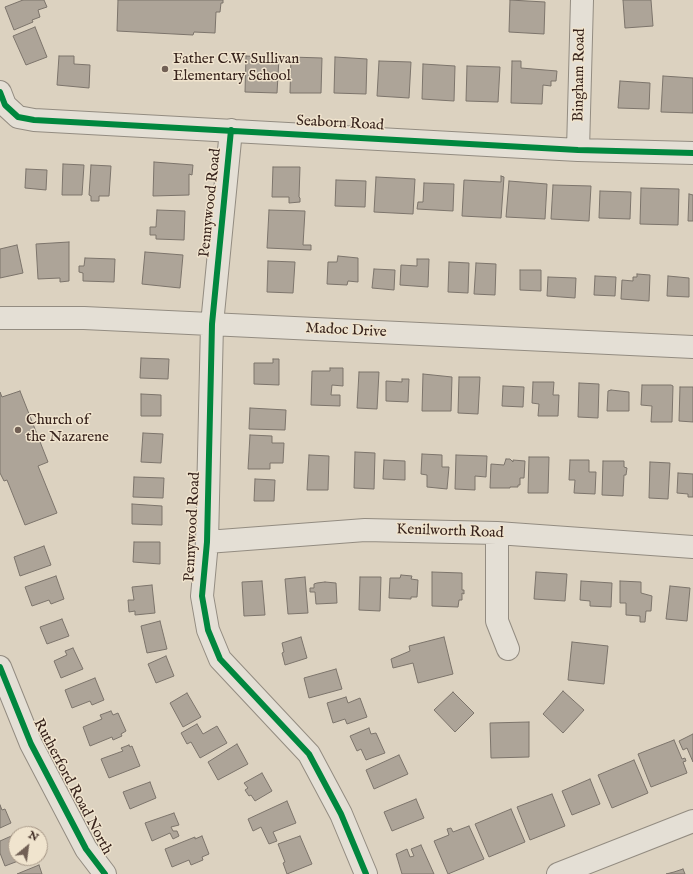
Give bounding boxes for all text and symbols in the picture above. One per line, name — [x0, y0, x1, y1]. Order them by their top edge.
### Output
street label: Bingham Road — [570, 28, 590, 122]
place label: Father C.W. Sullivan Elementary School — [173, 51, 299, 86]
marker: Father C.W. Sullivan Elementary School — [160, 64, 170, 74]
street label: Seaborn Road — [296, 113, 384, 135]
street label: Pennywood Road — [196, 148, 226, 258]
street label: Madoc Drive — [305, 320, 387, 342]
place label: Church of the Nazarene — [26, 412, 109, 447]
marker: Church of the Nazarene — [13, 425, 23, 435]
street label: Pennywood Road — [181, 472, 205, 582]
street label: Kenilworth Road — [396, 521, 504, 543]
street label: Rutherford Road North — [29, 716, 115, 858]
north arrow — [8, 826, 48, 866]

